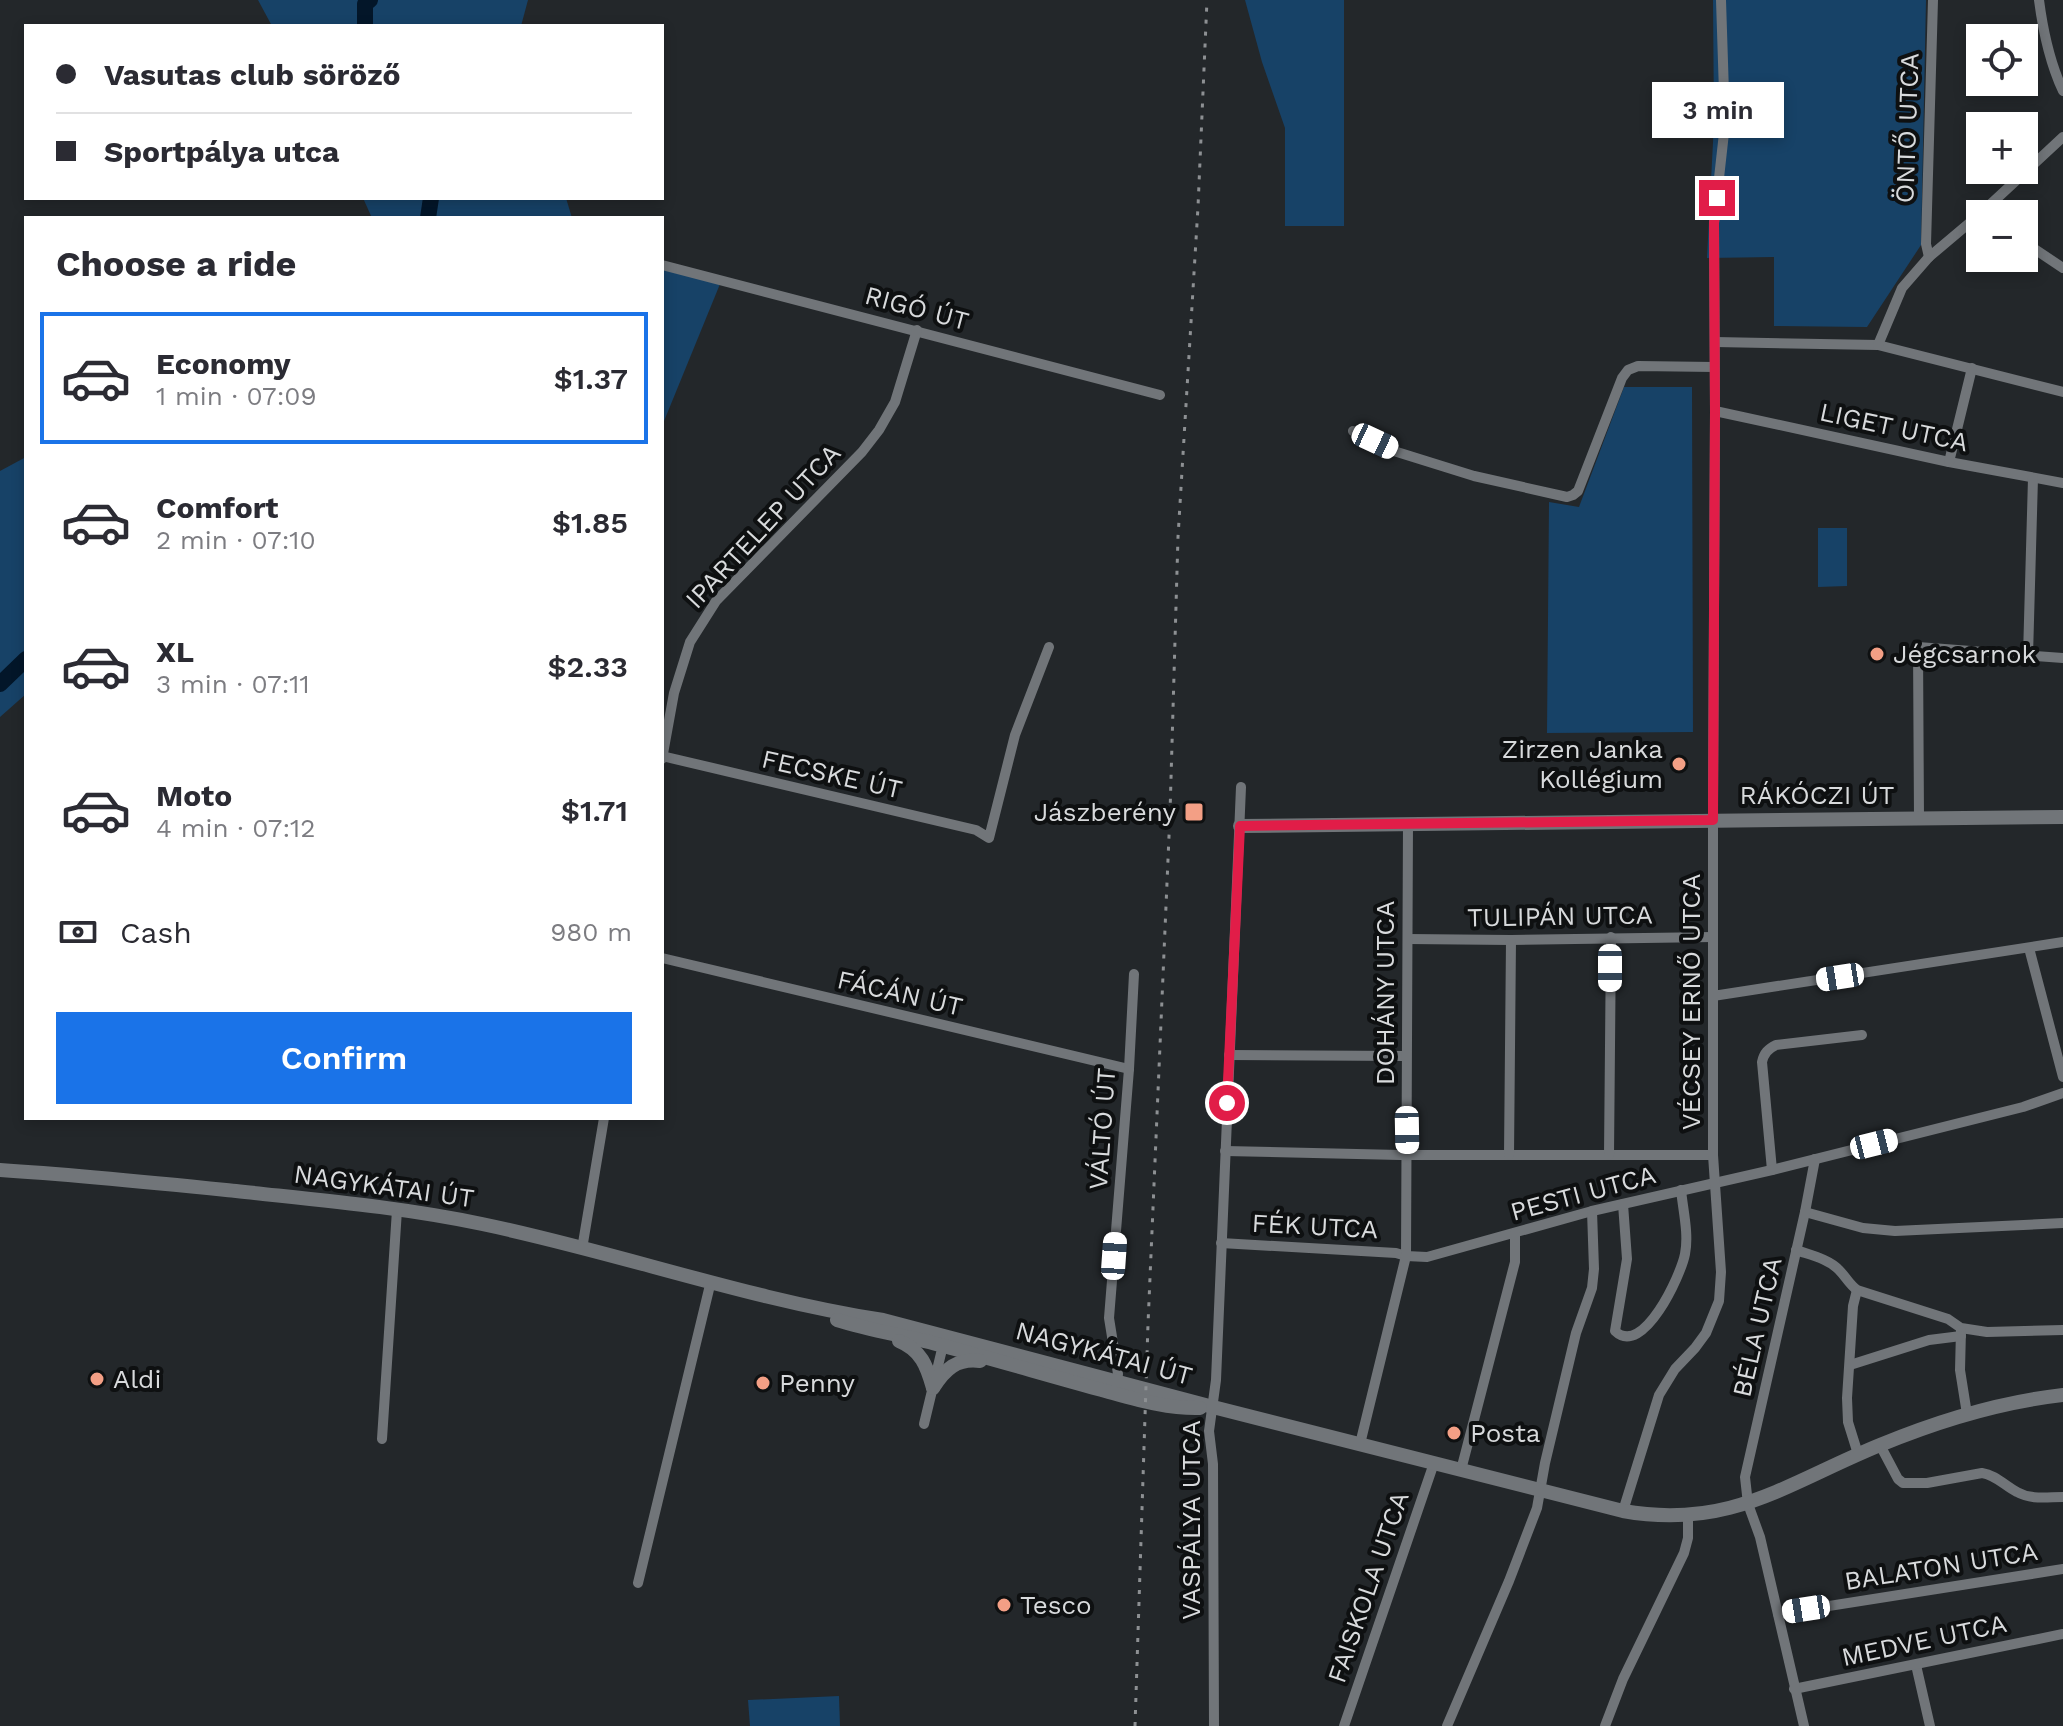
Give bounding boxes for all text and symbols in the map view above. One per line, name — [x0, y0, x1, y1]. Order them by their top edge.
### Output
map controls — [1966, 24, 2038, 272]
button: locate — [1966, 24, 2038, 96]
street label: ÖNTŐ UTCA — [1889, 52, 1925, 204]
text: Vasutas club söröző — [104, 57, 401, 92]
callout: 3 min — [1651, 82, 1783, 138]
text: 3 min — [1682, 95, 1754, 125]
button: + — [1966, 112, 2038, 184]
text: Sportpálya utca — [104, 134, 339, 169]
route end — [1699, 180, 1735, 216]
button: − — [1966, 200, 2038, 272]
text: Choose a ride — [56, 243, 296, 285]
street label: RIGÓ ÚT — [862, 280, 972, 336]
icon: car — [60, 342, 132, 414]
text: Economy — [156, 346, 291, 381]
text: $1.37 — [554, 361, 628, 396]
text: 1 min · 07:09 — [156, 381, 317, 411]
street label: LIGET UTCA — [1817, 397, 1971, 457]
car — [1348, 420, 1402, 462]
street label: IPARTELEP UTCA — [679, 438, 847, 614]
icon: car — [60, 486, 132, 558]
text: Comfort — [156, 490, 278, 525]
text: $1.85 — [552, 505, 628, 540]
text: 2 min · 07:10 — [156, 525, 316, 555]
icon: car — [60, 630, 132, 702]
text: XL — [156, 634, 194, 669]
place label: Jégcsarnok — [1893, 639, 2037, 669]
marker: Jégcsarnok — [1868, 645, 1886, 663]
text: $2.33 — [547, 649, 628, 684]
text: 3 min · 07:11 — [156, 669, 310, 699]
place label: Zirzen Janka Kollégium — [1502, 734, 1663, 794]
street label: FECSKE ÚT — [759, 743, 905, 805]
marker: Zirzen Janka Kollégium — [1670, 755, 1688, 773]
icon: car — [60, 774, 132, 846]
text: Moto — [156, 778, 232, 813]
street label: RÁKÓCZI ÚT — [1739, 780, 1895, 810]
text: $1.71 — [561, 793, 628, 828]
place label: Jászberény — [1034, 797, 1177, 827]
marker: Jászberény — [1183, 801, 1205, 823]
text: 4 min · 07:12 — [156, 813, 315, 843]
street label: VÉCSEY ERNŐ UTCA — [1676, 874, 1706, 1130]
street label: TULIPÁN UTCA — [1467, 899, 1653, 933]
street label: DOHÁNY UTCA — [1370, 901, 1400, 1085]
icon: cash — [56, 910, 100, 954]
text: Cash — [120, 915, 192, 950]
text: 980 m — [550, 917, 632, 947]
car — [1598, 944, 1622, 992]
car — [1814, 961, 1866, 993]
street label: FÁCÁN ÚT — [834, 964, 966, 1022]
button: Confirm — [56, 1012, 632, 1104]
street label: VÁLTÓ ÚT — [1083, 1067, 1121, 1191]
route start — [1209, 1085, 1245, 1121]
car — [1395, 1106, 1419, 1154]
car — [1848, 1127, 1900, 1161]
street label: NAGYKÁTAI ÚT — [292, 1159, 476, 1213]
street label: PESTI UTCA — [1507, 1159, 1659, 1227]
street label: FÉK UTCA — [1251, 1208, 1379, 1244]
car — [1100, 1231, 1128, 1281]
street label: BÉLA UTCA — [1726, 1254, 1788, 1400]
street label: NAGYKÁTAI ÚT — [1012, 1315, 1196, 1391]
place label: Aldi — [113, 1364, 161, 1394]
place label: Penny — [779, 1368, 855, 1398]
marker: Aldi — [88, 1370, 106, 1388]
marker: Penny — [754, 1374, 772, 1392]
place label: Posta — [1470, 1418, 1541, 1448]
street label: VASPÁLYA UTCA — [1176, 1420, 1206, 1620]
marker: Posta — [1445, 1424, 1463, 1442]
street label: FAISKOLA UTCA — [1321, 1487, 1415, 1687]
street label: BALATON UTCA — [1842, 1536, 2040, 1596]
place label: Tesco — [1020, 1590, 1092, 1620]
car — [1780, 1593, 1832, 1625]
marker: Tesco — [995, 1596, 1013, 1614]
street label: MEDVE UTCA — [1839, 1608, 2009, 1672]

